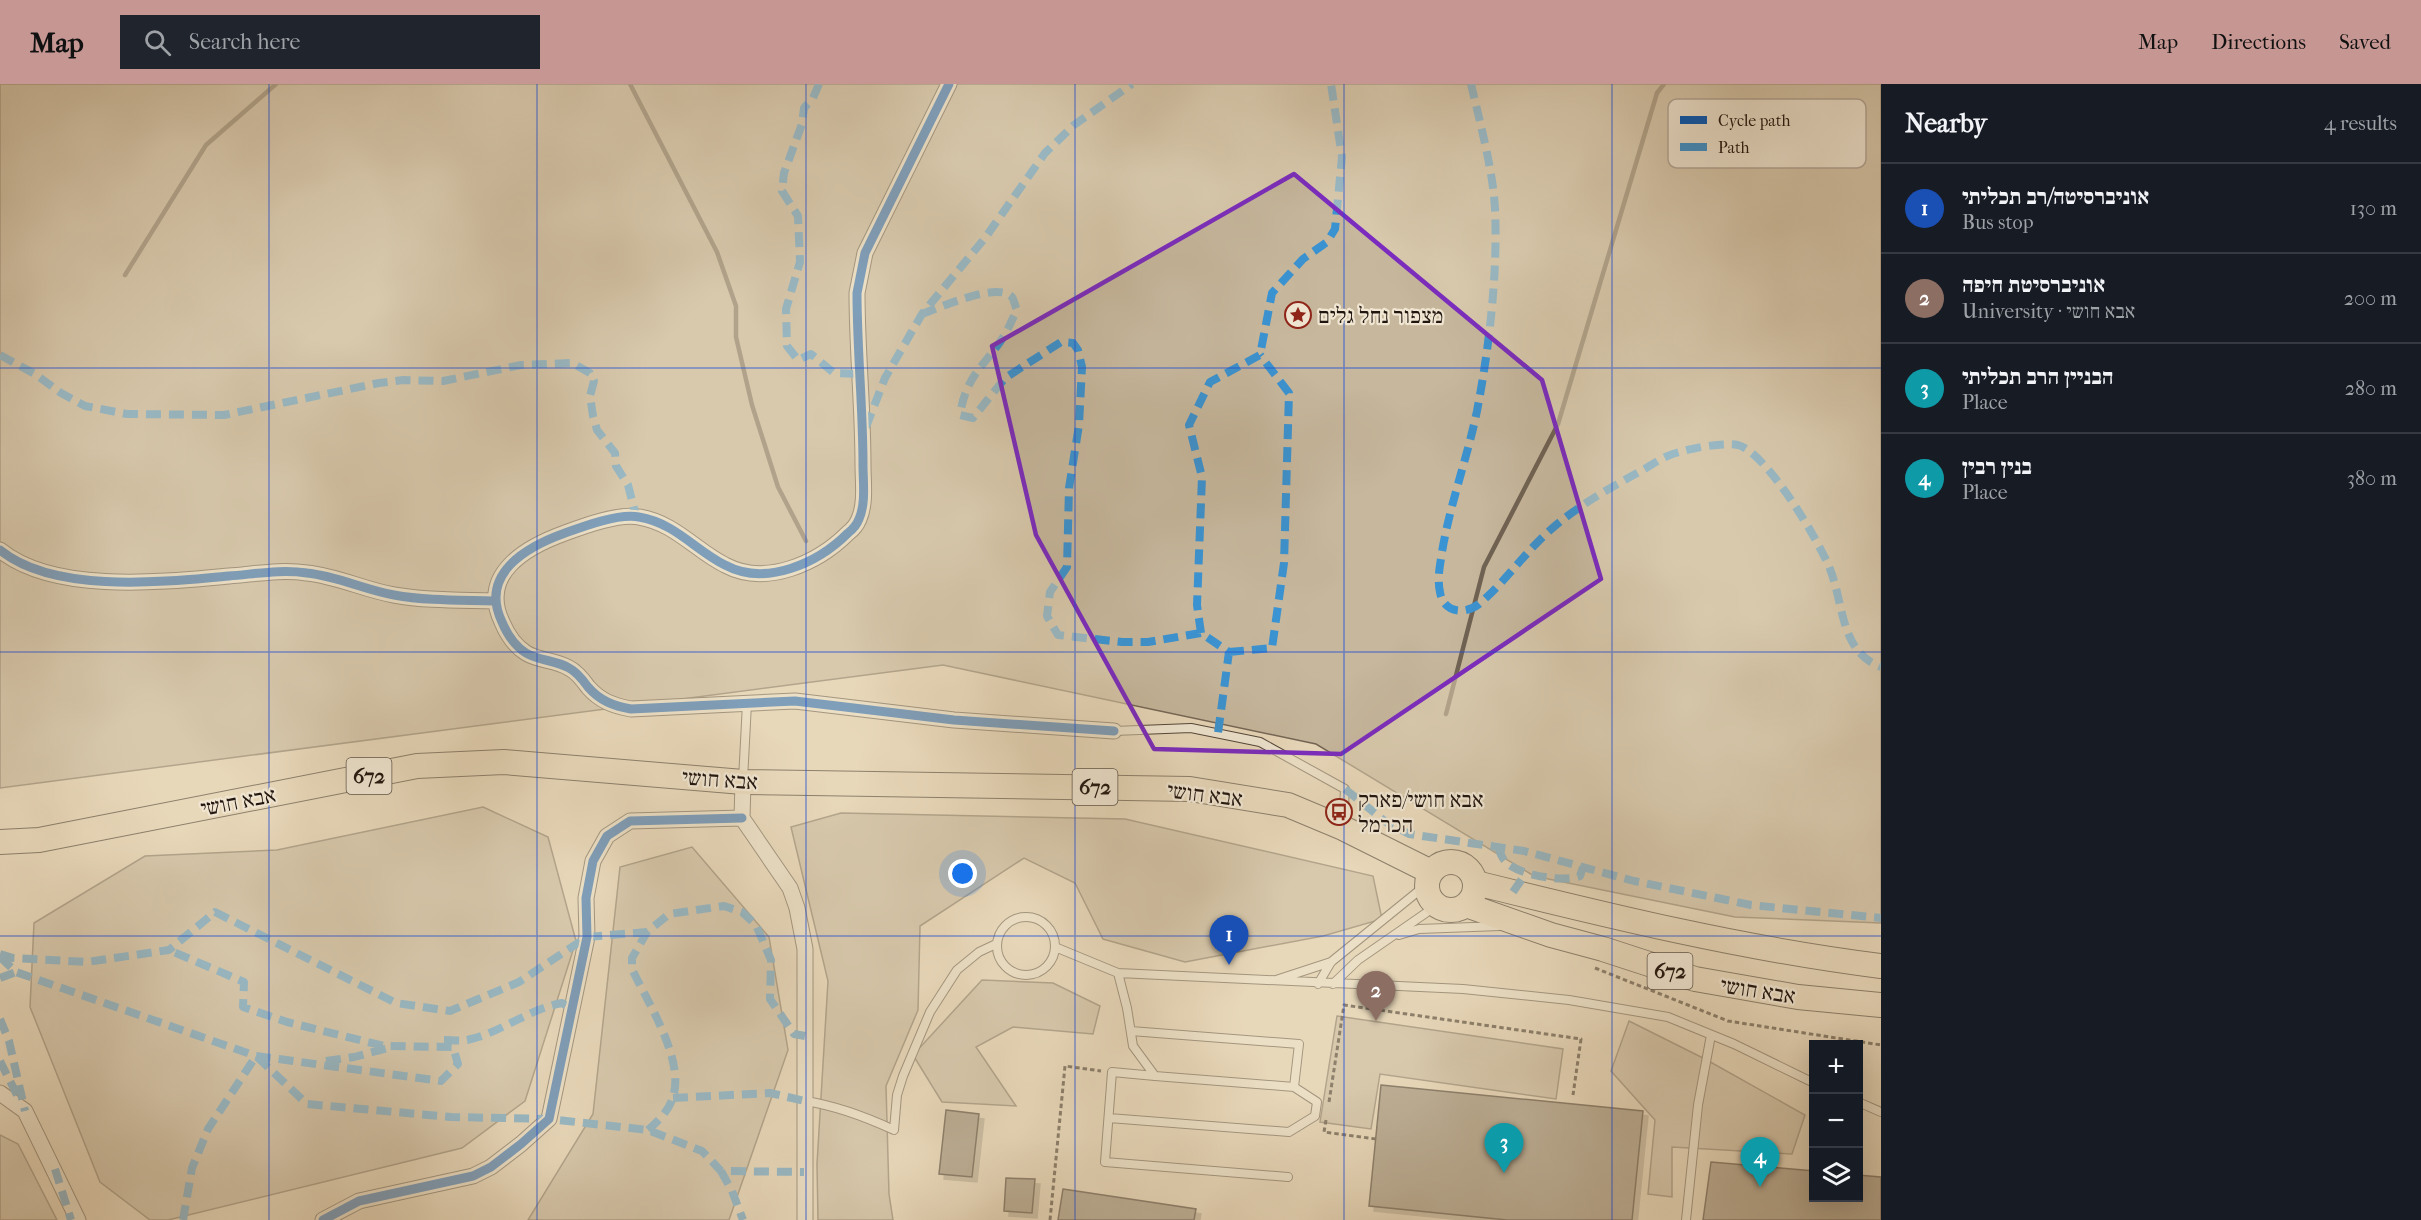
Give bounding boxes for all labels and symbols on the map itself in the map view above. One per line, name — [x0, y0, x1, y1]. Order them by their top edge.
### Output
legend — [1668, 99, 1866, 168]
text: Cycle path — [1718, 111, 1790, 130]
text: Path — [1718, 138, 1750, 157]
place icon: מצפור נחל גלים — [1283, 300, 1313, 330]
place label: מצפור נחל גלים — [1318, 303, 1443, 329]
road number: 672 — [346, 758, 392, 794]
street label: אבא חושי — [681, 764, 759, 796]
road number: 672 — [1072, 769, 1118, 805]
street label: אבא חושי — [1166, 777, 1244, 813]
street label: אבא חושי — [198, 782, 278, 822]
place label: אבא חושי/פארק הכרמל — [1358, 787, 1484, 838]
bus stop icon: אבא חושי/פארק הכרמל — [1324, 797, 1354, 827]
your location — [948, 859, 977, 888]
pin: 1 — [1210, 916, 1248, 965]
road number: 672 — [1648, 953, 1692, 989]
pin: 2 — [1356, 972, 1396, 1021]
street label: אבא חושי — [1718, 972, 1797, 1010]
pin: 3 — [1484, 1124, 1524, 1173]
pin: 4 — [1740, 1138, 1780, 1187]

